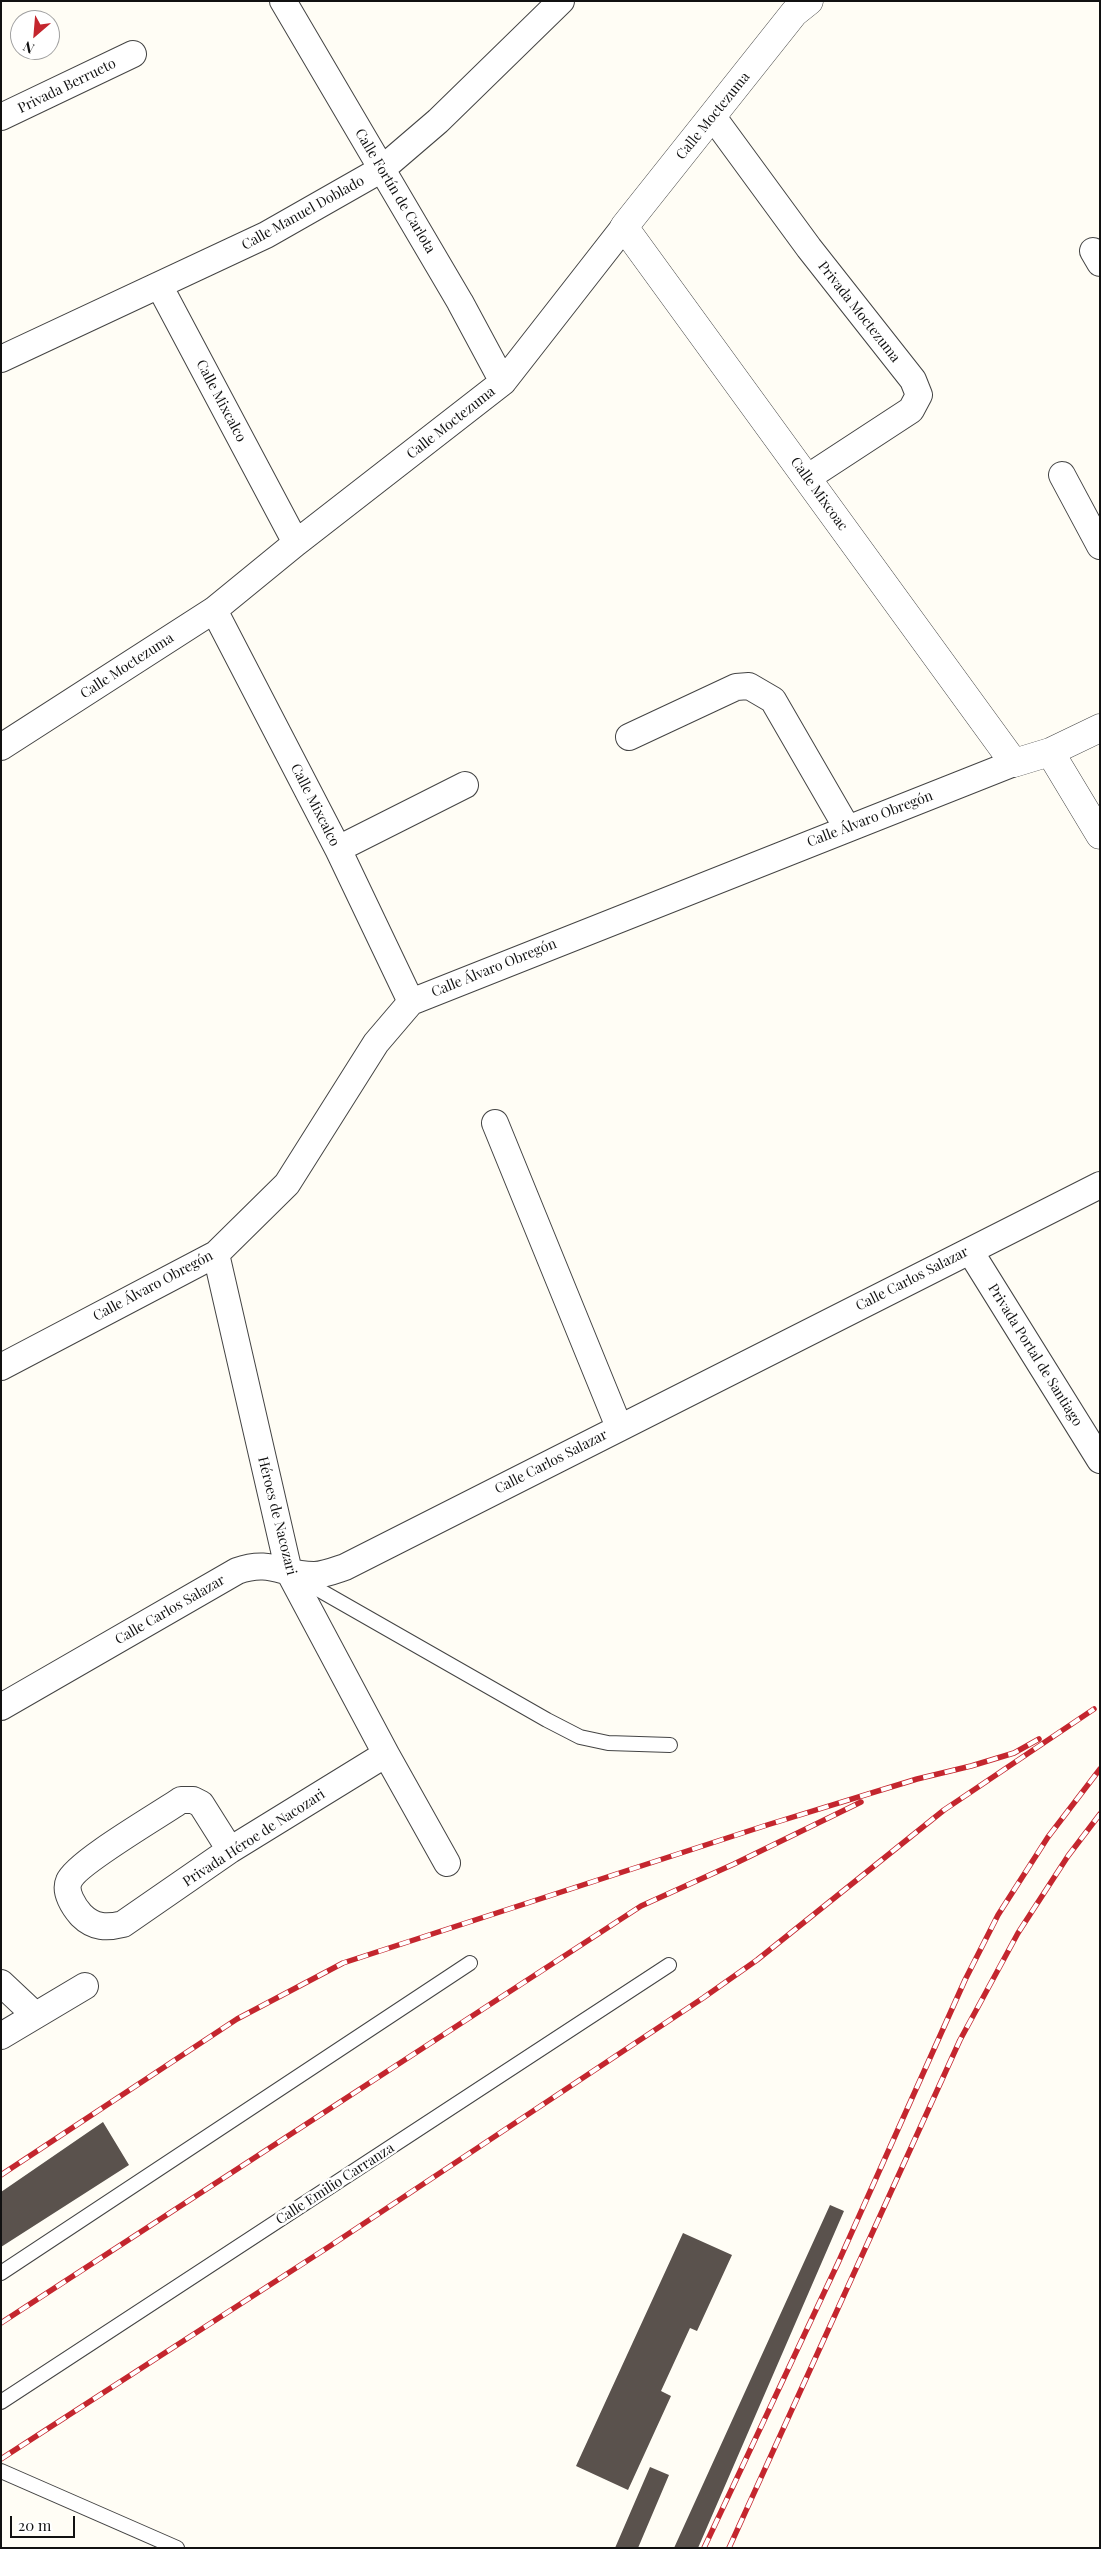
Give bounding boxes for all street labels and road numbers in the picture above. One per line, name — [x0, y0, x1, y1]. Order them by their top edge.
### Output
street label: Privada Berrueto — [15, 55, 119, 117]
street label: Calle Moctezuma — [673, 69, 753, 163]
street label: Calle Fortín de Carlota — [351, 126, 439, 256]
street label: Calle Manuel Doblado — [239, 172, 367, 254]
street label: Privada Moctezuma — [814, 258, 904, 366]
street label: Calle Mixcalco — [192, 357, 250, 445]
street label: Calle Moctezuma — [403, 383, 499, 463]
street label: Calle Mixcoac — [787, 454, 851, 534]
street label: Calle Moctezuma — [77, 630, 177, 702]
street label: Calle Mixcalco — [287, 761, 343, 849]
street label: Calle Álvaro Obregón — [805, 787, 935, 851]
street label: Calle Álvaro Obregón — [429, 935, 559, 1001]
street label: Calle Carlos Salazar — [853, 1243, 971, 1315]
street label: Calle Álvaro Obregón — [90, 1247, 216, 1325]
street label: Privada Portal de Santiago — [984, 1281, 1086, 1429]
street label: Calle Carlos Salazar — [492, 1426, 610, 1498]
street label: Héroes de Nacozari — [254, 1455, 300, 1577]
street label: Calle Carlos Salazar — [112, 1572, 228, 1648]
street label: Privada Héroe de Nacozari — [180, 1786, 328, 1890]
street label: Calle Emilio Carranza — [273, 2140, 397, 2228]

